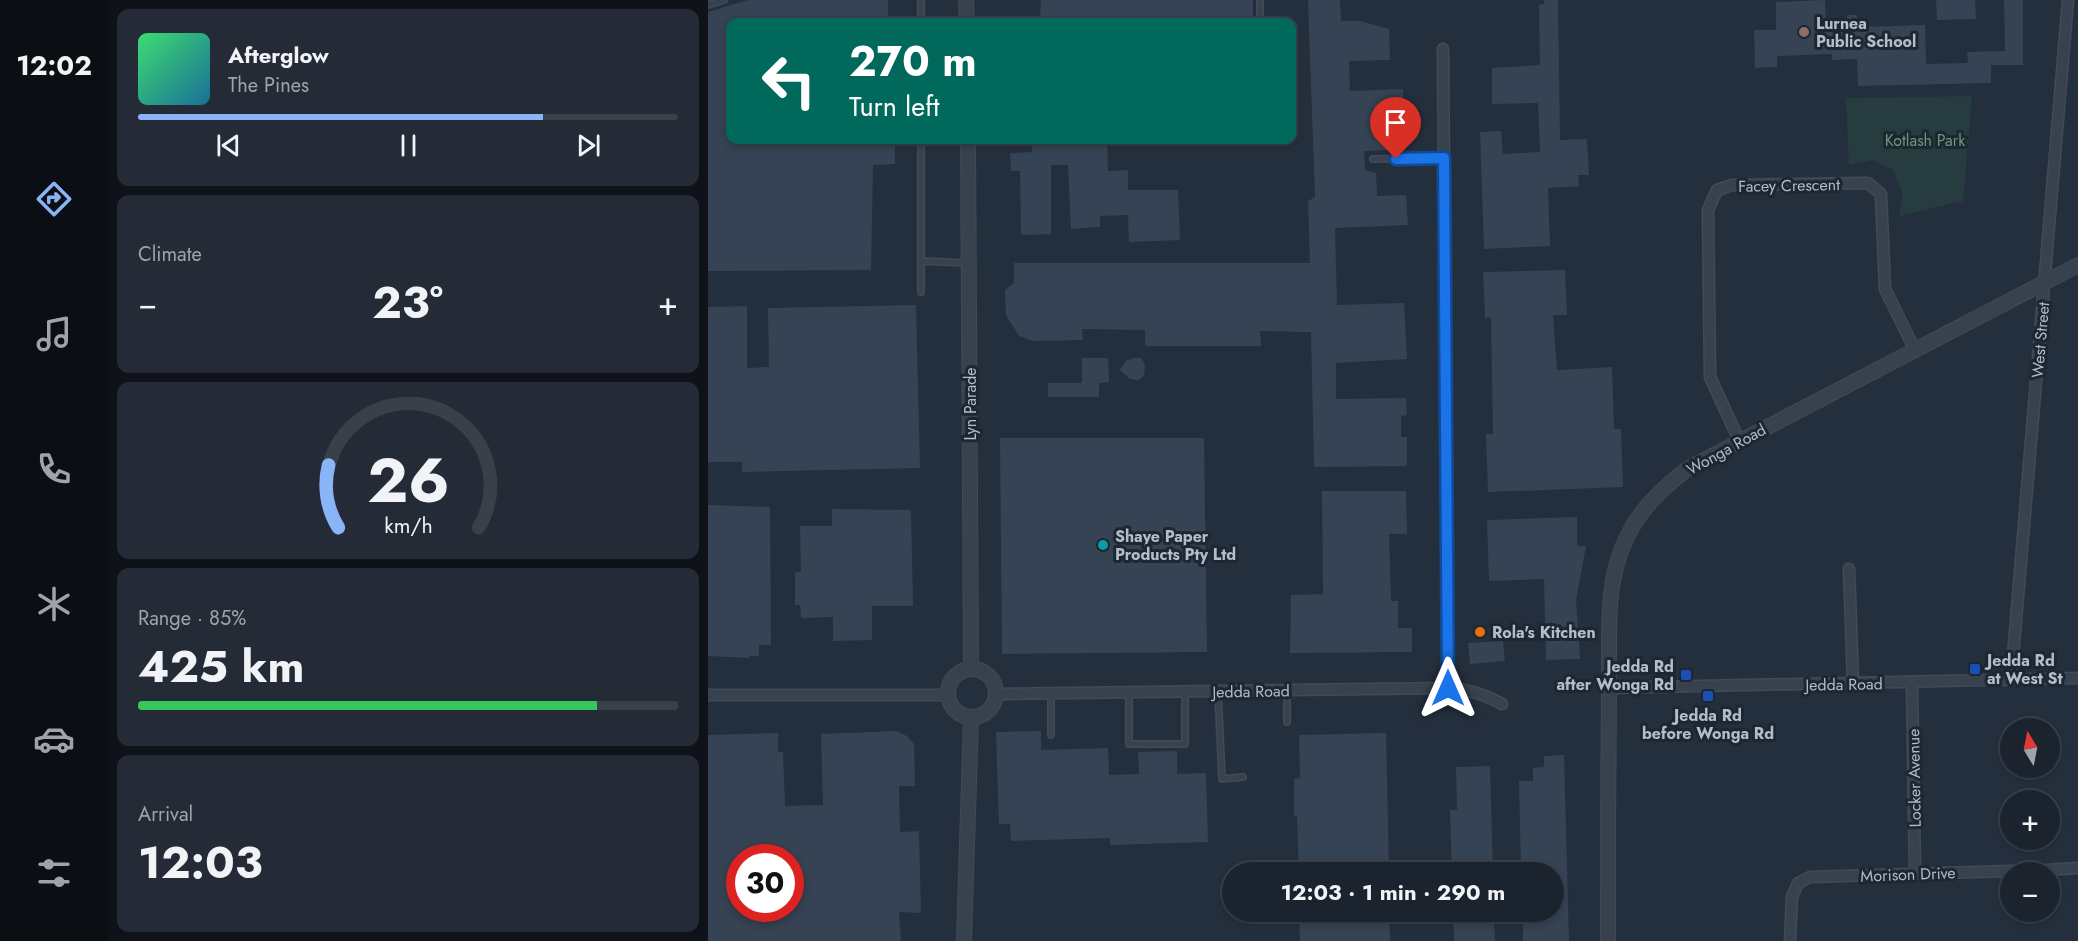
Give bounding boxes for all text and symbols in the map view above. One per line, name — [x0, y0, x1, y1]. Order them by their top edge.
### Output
place label: Lurnea Public School — [1816, 12, 1916, 53]
marker: Lurnea Public School — [1797, 25, 1811, 39]
text: 270 m — [849, 31, 977, 92]
text: Afterglow — [228, 39, 329, 71]
icon: left — [750, 42, 828, 120]
text: 12:02 — [16, 46, 92, 85]
text: The Pines — [228, 71, 309, 100]
text: Turn left — [849, 87, 939, 126]
pin — [1370, 97, 1421, 159]
icon: arrive — [1379, 106, 1412, 139]
icon: previous — [212, 129, 245, 162]
icon: pause — [392, 129, 425, 162]
icon: next — [572, 129, 605, 162]
park label: Kotlash Park — [1885, 129, 1966, 152]
street label: Facey Crescent — [1738, 173, 1840, 198]
icon: directions — [33, 178, 75, 220]
text: Climate — [138, 240, 202, 269]
text: 23° — [372, 270, 443, 335]
text: − — [138, 280, 157, 327]
text: + — [658, 280, 678, 327]
street label: West Street — [2026, 301, 2055, 379]
icon: music — [33, 313, 75, 355]
street label: Lyn Parade — [959, 367, 982, 441]
street label: Wonga Road — [1682, 418, 1770, 481]
text: 26 — [367, 435, 449, 525]
icon: phone — [33, 448, 75, 490]
text: km/h — [384, 510, 432, 541]
place label: Shaye Paper Products Pty Ltd — [1115, 525, 1236, 566]
marker: Shaye Paper Products Pty Ltd — [1096, 538, 1110, 552]
icon: climate — [33, 583, 75, 625]
text: Range · 85% — [138, 604, 246, 633]
place label: Rola's Kitchen — [1492, 621, 1596, 644]
marker: Rola's Kitchen — [1473, 625, 1487, 639]
text: 425 km — [138, 634, 304, 699]
place label: Jedda Rd at West St — [1984, 649, 2064, 690]
place label: Jedda Rd after Wonga Rd — [1556, 655, 1674, 696]
position arrow — [1416, 656, 1480, 720]
marker: Jedda Rd at West St — [1968, 662, 1982, 676]
marker: Jedda Rd after Wonga Rd — [1679, 668, 1693, 682]
street label: Jedda Road — [1803, 672, 1883, 697]
street label: Jedda Road — [1210, 679, 1290, 704]
marker: Jedda Rd before Wonga Rd — [1701, 689, 1715, 703]
place label: Jedda Rd before Wonga Rd — [1642, 704, 1774, 745]
icon: car — [33, 718, 75, 760]
north arrow — [2000, 718, 2060, 778]
map controls — [2000, 718, 2060, 922]
street label: Locker Avenue — [1902, 728, 1927, 828]
button: + — [2000, 790, 2060, 850]
text: Arrival — [138, 800, 193, 829]
text: 12:03 — [138, 830, 263, 895]
speed limit sign: 30 — [726, 844, 804, 922]
icon: filters — [33, 852, 75, 894]
street label: Morison Drive — [1860, 861, 1956, 888]
button: − — [2000, 862, 2060, 922]
text: 12:03 · 1 min · 290 m — [1281, 876, 1505, 908]

